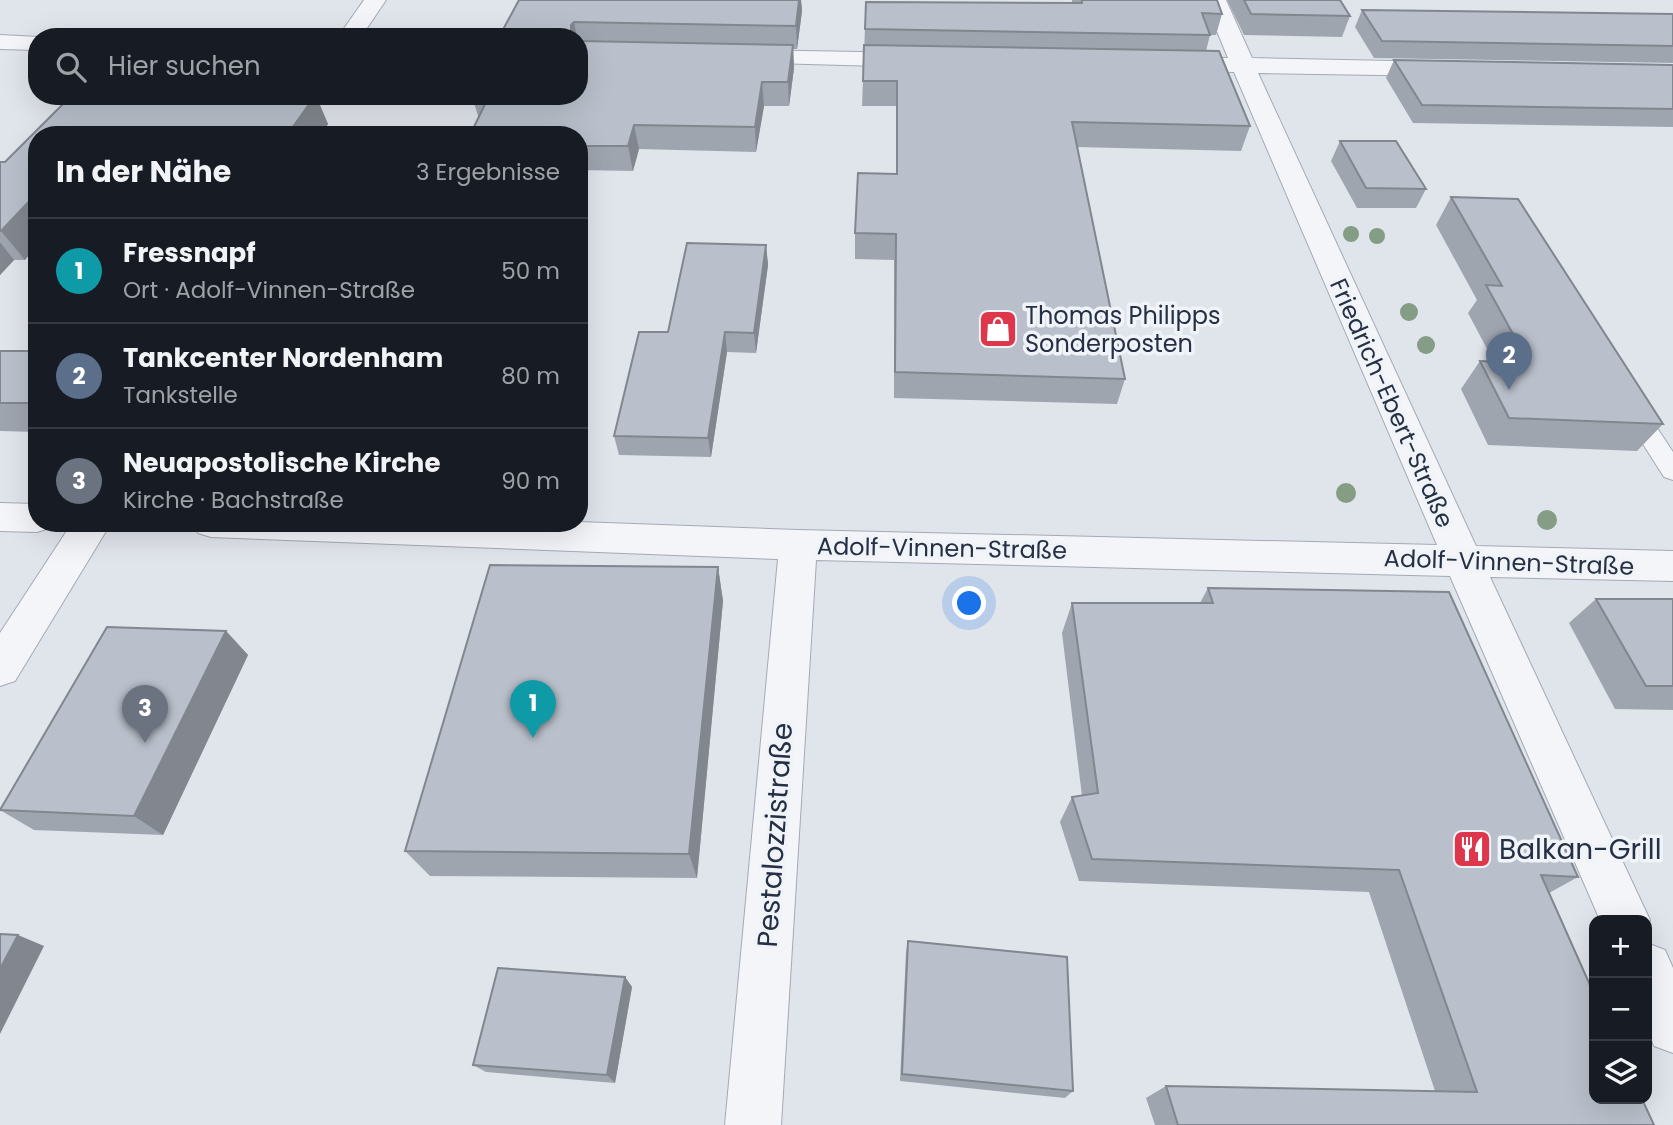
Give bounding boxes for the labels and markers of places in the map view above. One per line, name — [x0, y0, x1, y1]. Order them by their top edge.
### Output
place label: Thomas Philipps Sonderposten — [1025, 299, 1221, 360]
shop icon: Thomas Philipps Sonderposten — [977, 308, 1019, 350]
pin: 2 — [1486, 332, 1532, 390]
pin: 1 — [510, 680, 556, 738]
pin: 3 — [122, 685, 168, 743]
restaurant icon: Balkan-Grill — [1451, 828, 1493, 870]
place label: Balkan-Grill — [1499, 830, 1662, 869]

